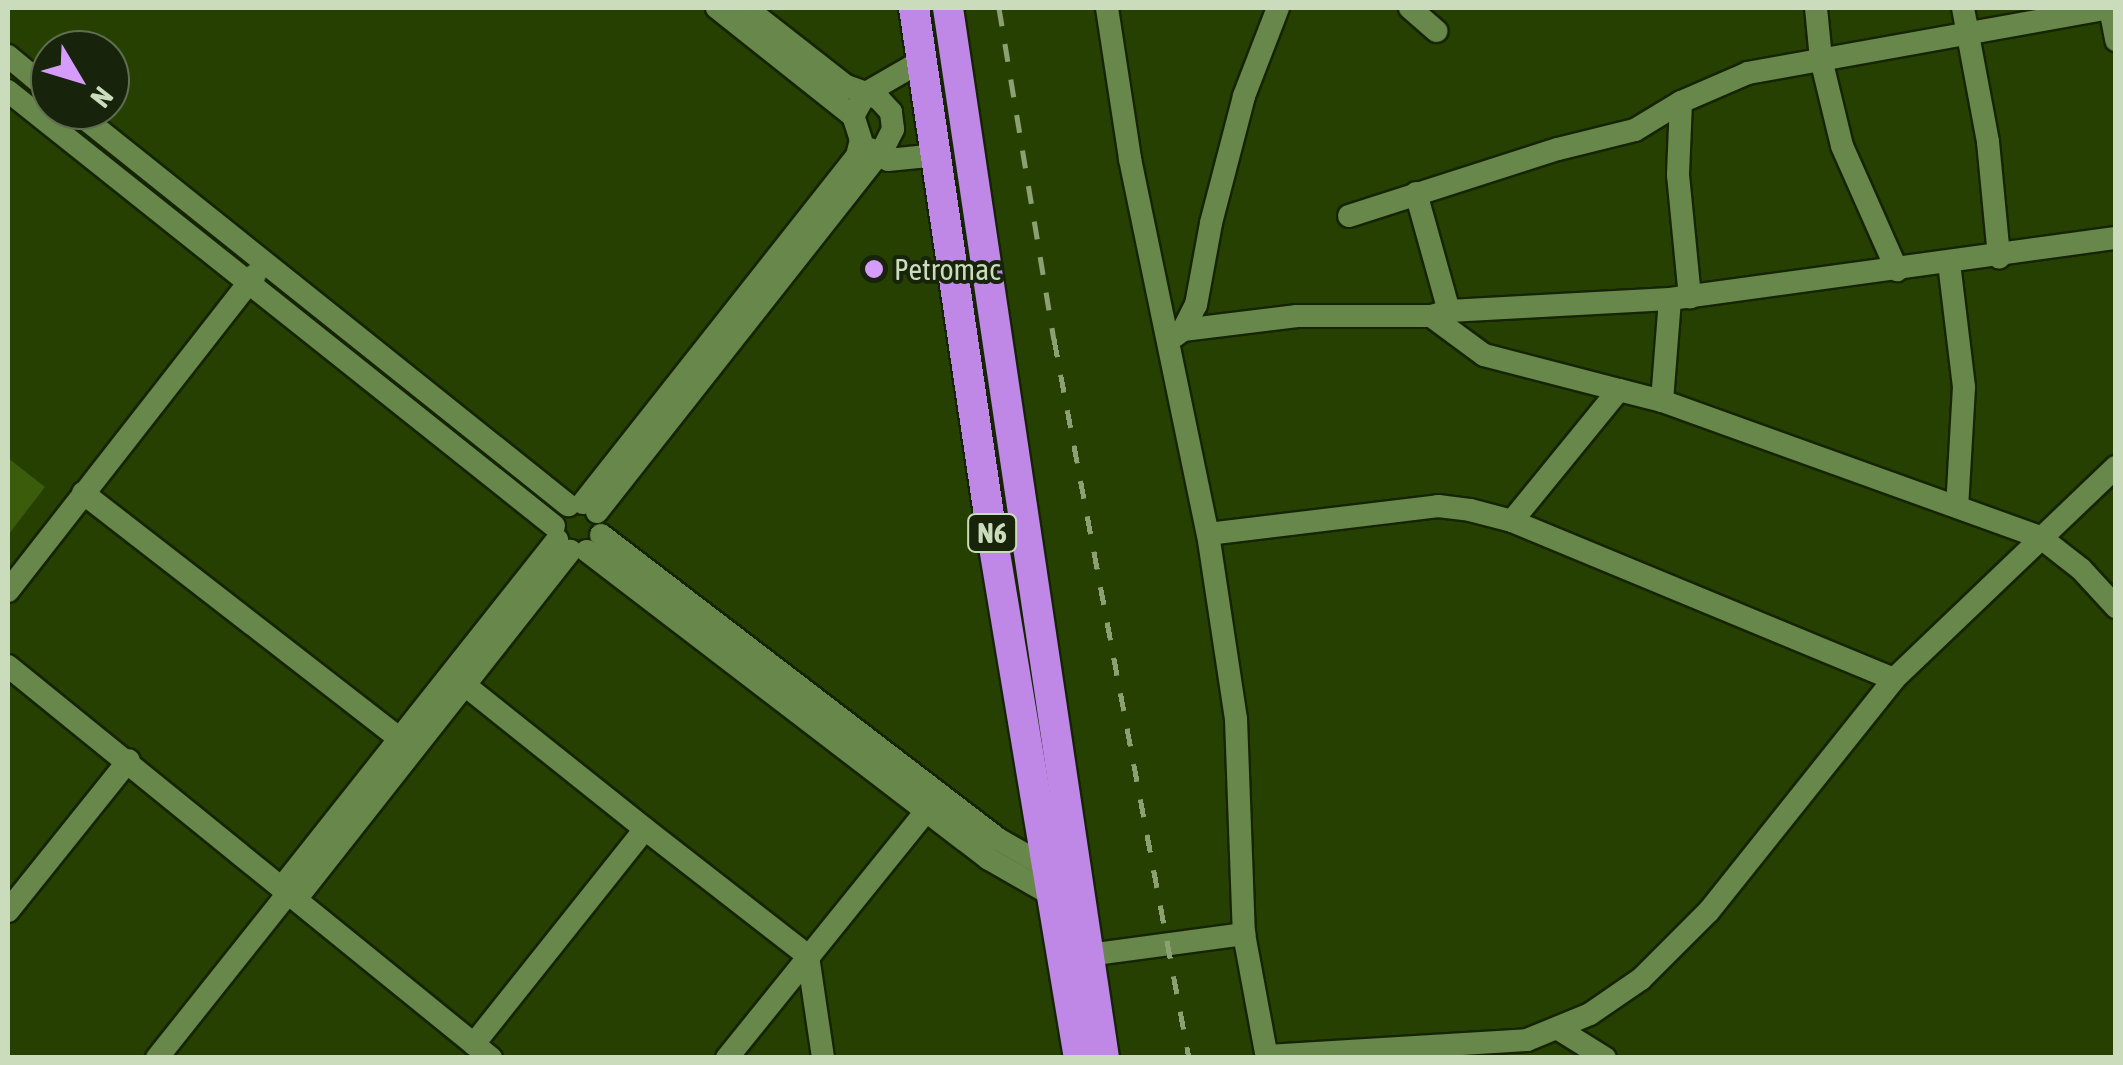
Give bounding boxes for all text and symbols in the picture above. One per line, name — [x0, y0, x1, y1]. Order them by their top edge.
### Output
north arrow — [30, 30, 130, 130]
text: N — [84, 81, 120, 114]
place label: Petromac — [894, 251, 1000, 287]
marker: Petromac — [863, 258, 885, 280]
road number: N6 — [967, 510, 1017, 556]

